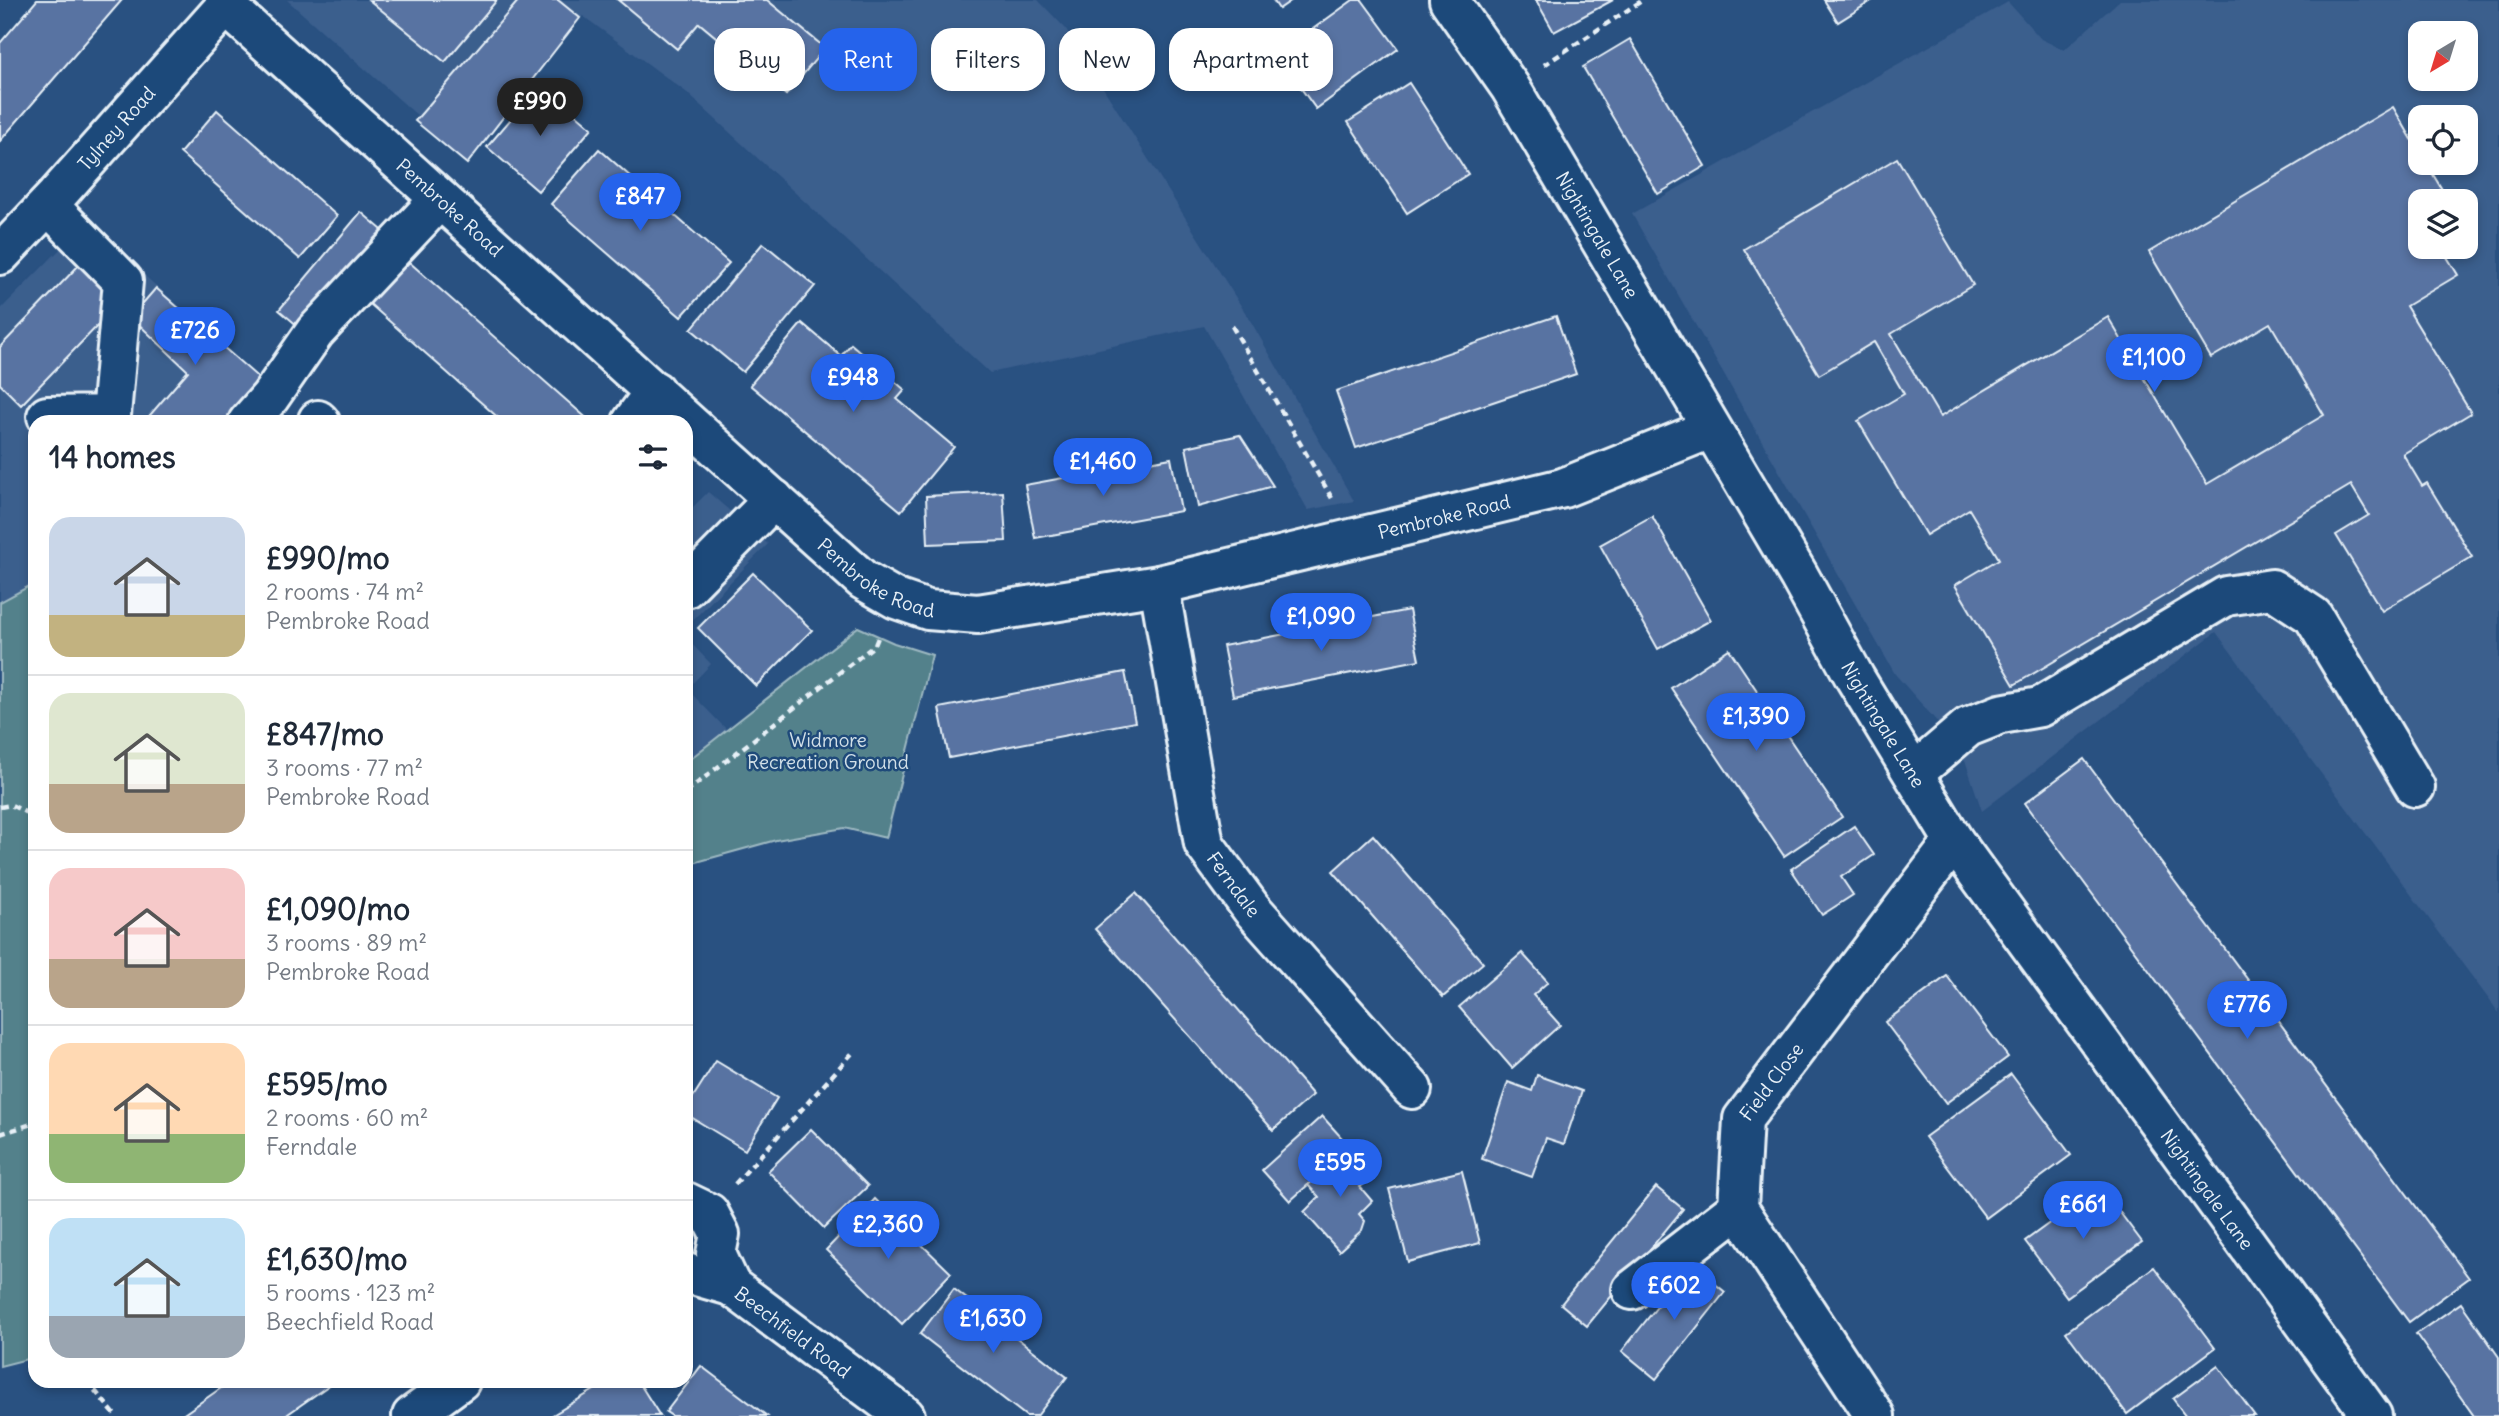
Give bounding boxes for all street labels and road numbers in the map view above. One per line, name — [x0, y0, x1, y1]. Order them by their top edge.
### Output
street label: Tylney Road — [73, 81, 160, 175]
street label: Pembroke Road — [391, 153, 508, 262]
street label: Nightingale Lane — [1551, 167, 1644, 303]
street label: Pembroke Road — [1375, 489, 1513, 544]
street label: Pembroke Road — [813, 533, 935, 622]
street label: Nightingale Lane — [1836, 657, 1931, 792]
street label: Ferndale — [1202, 847, 1266, 922]
street label: Field Close — [1734, 1038, 1809, 1125]
street label: Nightingale Lane — [2155, 1124, 2259, 1254]
street label: Beechfield Road — [730, 1281, 856, 1383]

